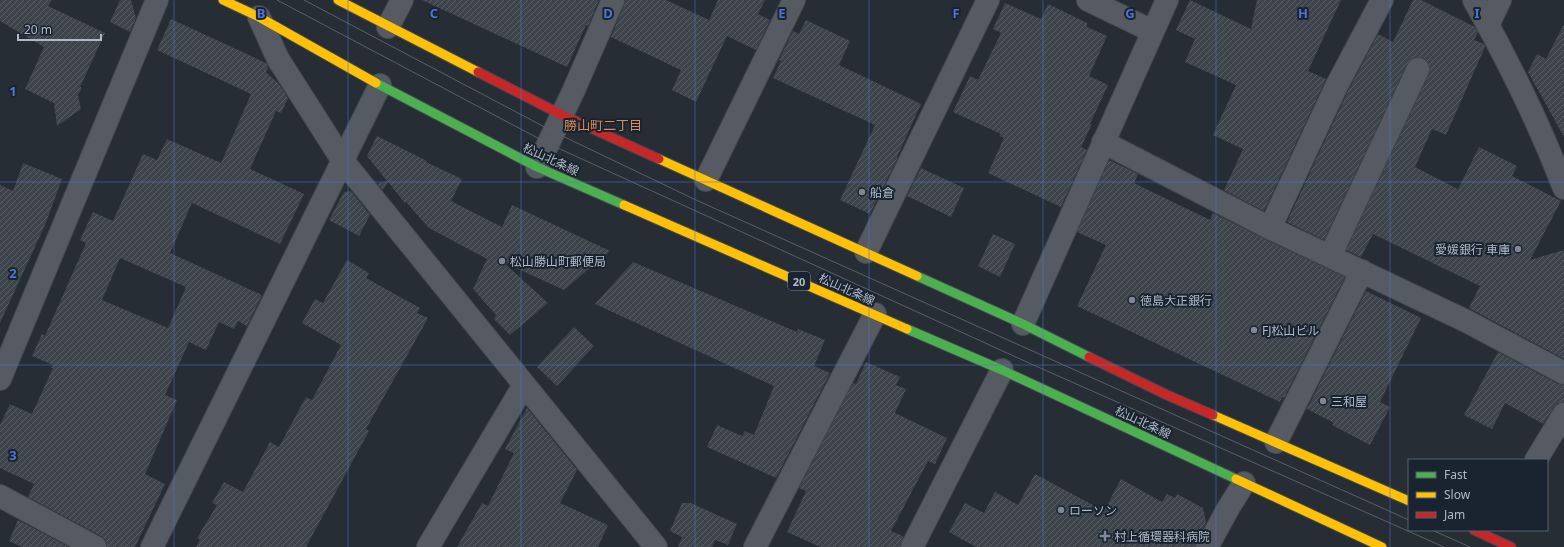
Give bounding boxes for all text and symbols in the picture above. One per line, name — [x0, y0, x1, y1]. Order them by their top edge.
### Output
text: B — [257, 4, 265, 22]
text: C — [430, 4, 438, 22]
text: D — [603, 4, 613, 22]
text: E — [778, 4, 786, 22]
text: F — [952, 4, 960, 22]
text: G — [1125, 4, 1135, 22]
text: H — [1298, 4, 1308, 22]
text: I — [1474, 4, 1480, 22]
scale bar — [18, 16, 101, 42]
text: 20 m — [24, 21, 52, 38]
text: 1 — [9, 82, 17, 100]
district label: 勝山町二丁目 — [564, 116, 642, 134]
street label: 松山北条線 — [520, 139, 582, 179]
place label: 船倉 — [870, 184, 894, 201]
marker: 船倉 — [857, 187, 867, 197]
place label: 愛媛銀行 車庫 — [1435, 241, 1510, 258]
marker: 愛媛銀行 車庫 — [1513, 244, 1523, 254]
place label: 松山勝山町郵便局 — [510, 253, 606, 270]
marker: 松山勝山町郵便局 — [497, 256, 507, 266]
text: 2 — [9, 264, 17, 282]
street label: 松山北条線 — [816, 269, 878, 309]
road number: 20 — [788, 272, 810, 290]
place label: 徳島大正銀行 — [1140, 292, 1212, 309]
marker: 徳島大正銀行 — [1127, 295, 1137, 305]
place label: FJ松山ビル — [1262, 322, 1320, 339]
marker: FJ松山ビル — [1249, 325, 1259, 335]
place label: 三和屋 — [1331, 393, 1367, 410]
marker: 三和屋 — [1318, 396, 1328, 406]
street label: 松山北条線 — [1112, 402, 1174, 442]
text: 3 — [9, 446, 17, 464]
legend — [1408, 459, 1548, 531]
text: Fast — [1444, 466, 1468, 483]
text: Slow — [1444, 486, 1471, 503]
place label: ローソン — [1069, 502, 1117, 519]
marker: ローソン — [1056, 505, 1066, 515]
text: Jam — [1443, 506, 1465, 523]
place label: 村上循環器科病院 — [1114, 528, 1210, 545]
marker: 村上循環器科病院 — [1099, 530, 1111, 542]

